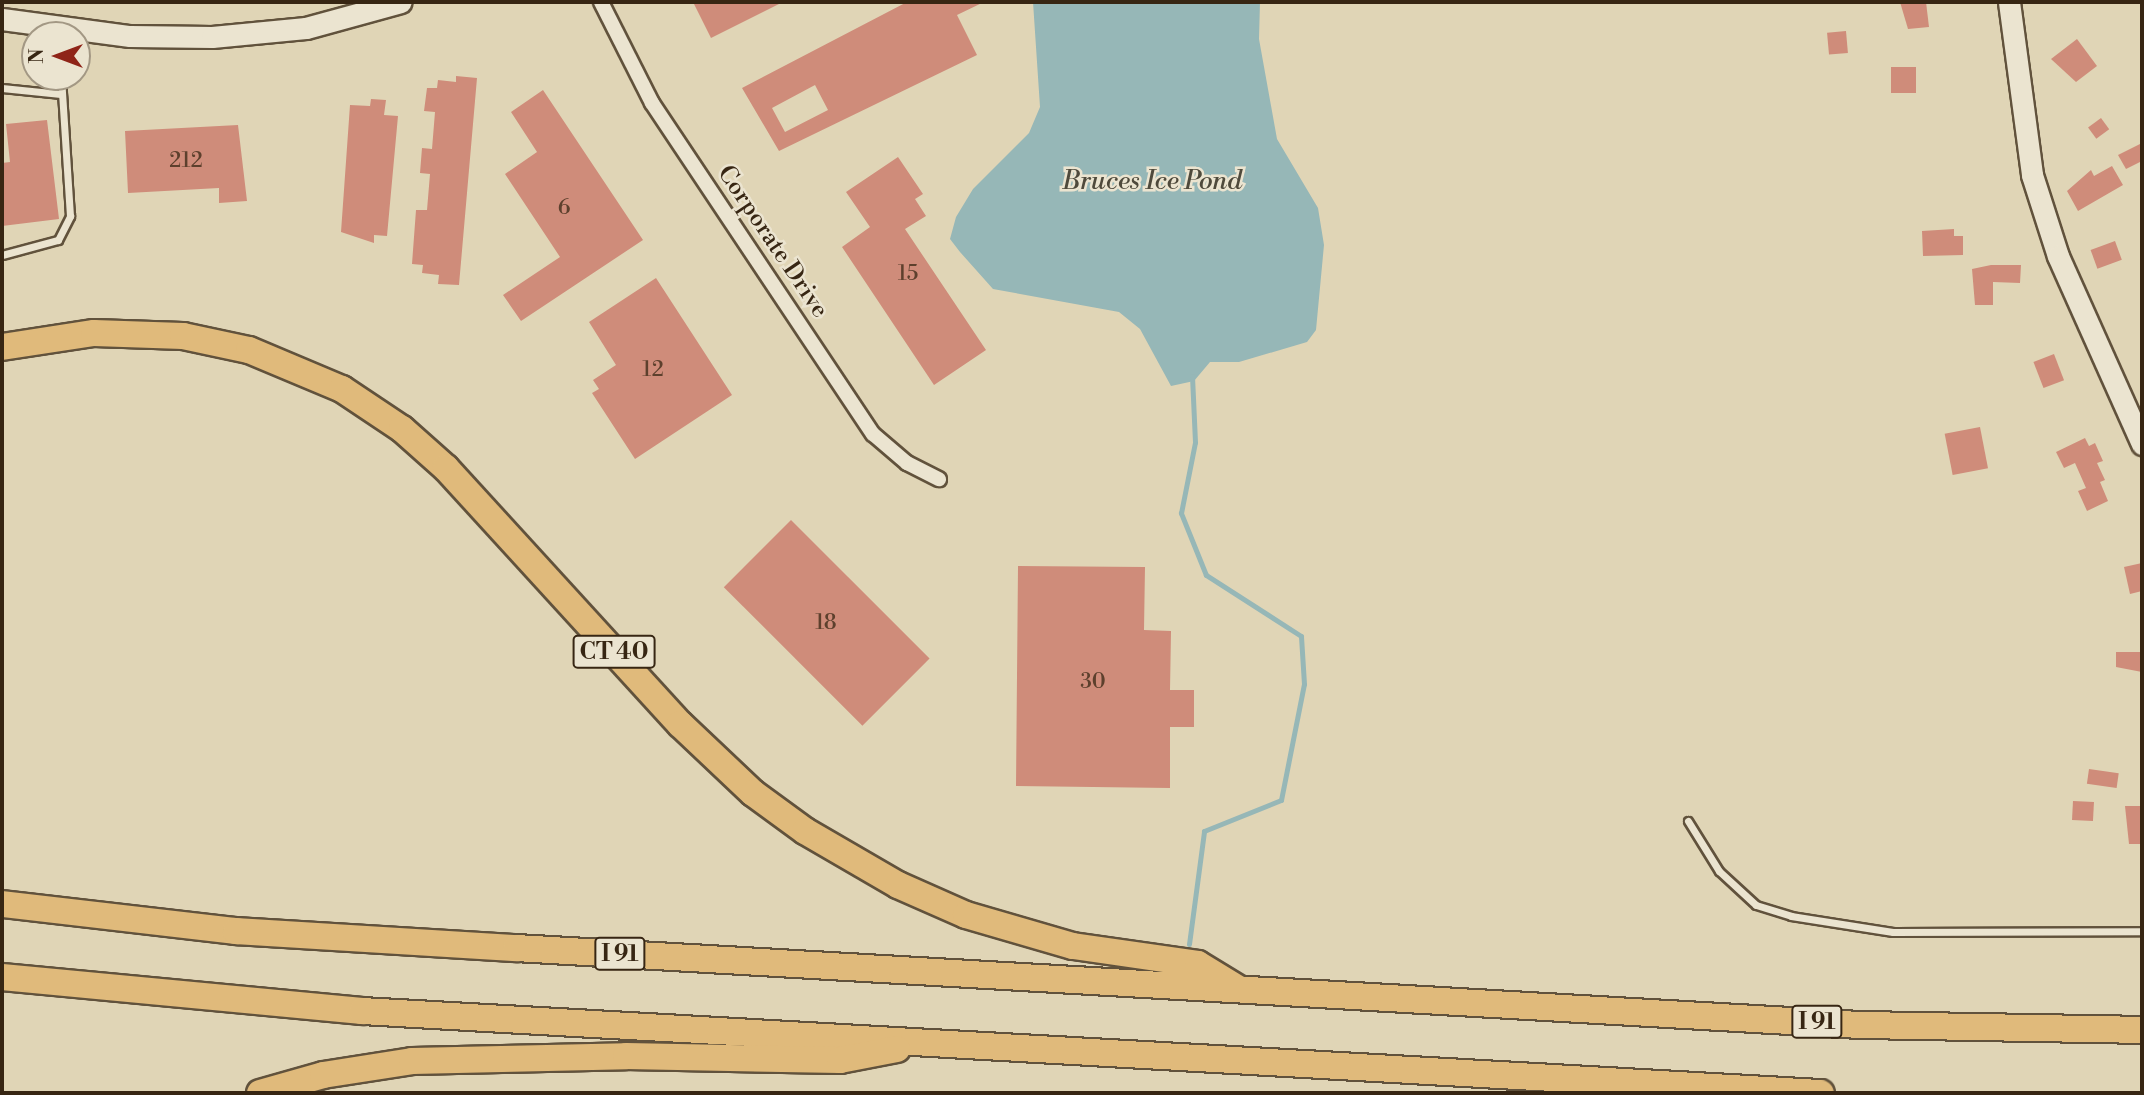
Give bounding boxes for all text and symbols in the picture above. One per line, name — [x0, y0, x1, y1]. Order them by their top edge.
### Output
north arrow — [21, 21, 91, 91]
text: N — [25, 48, 49, 64]
house number: 212 — [169, 148, 203, 174]
street label: Corporate Drive — [710, 160, 834, 324]
water label: Bruces Ice Pond — [1062, 166, 1242, 198]
house number: 6 — [558, 195, 570, 221]
house number: 15 — [898, 261, 918, 287]
house number: 12 — [642, 357, 664, 383]
house number: 18 — [815, 610, 837, 636]
road number: CT 40 — [572, 632, 656, 672]
house number: 30 — [1080, 669, 1106, 695]
road number: I 91 — [594, 934, 646, 973]
road number: I 91 — [1791, 1002, 1843, 1042]

